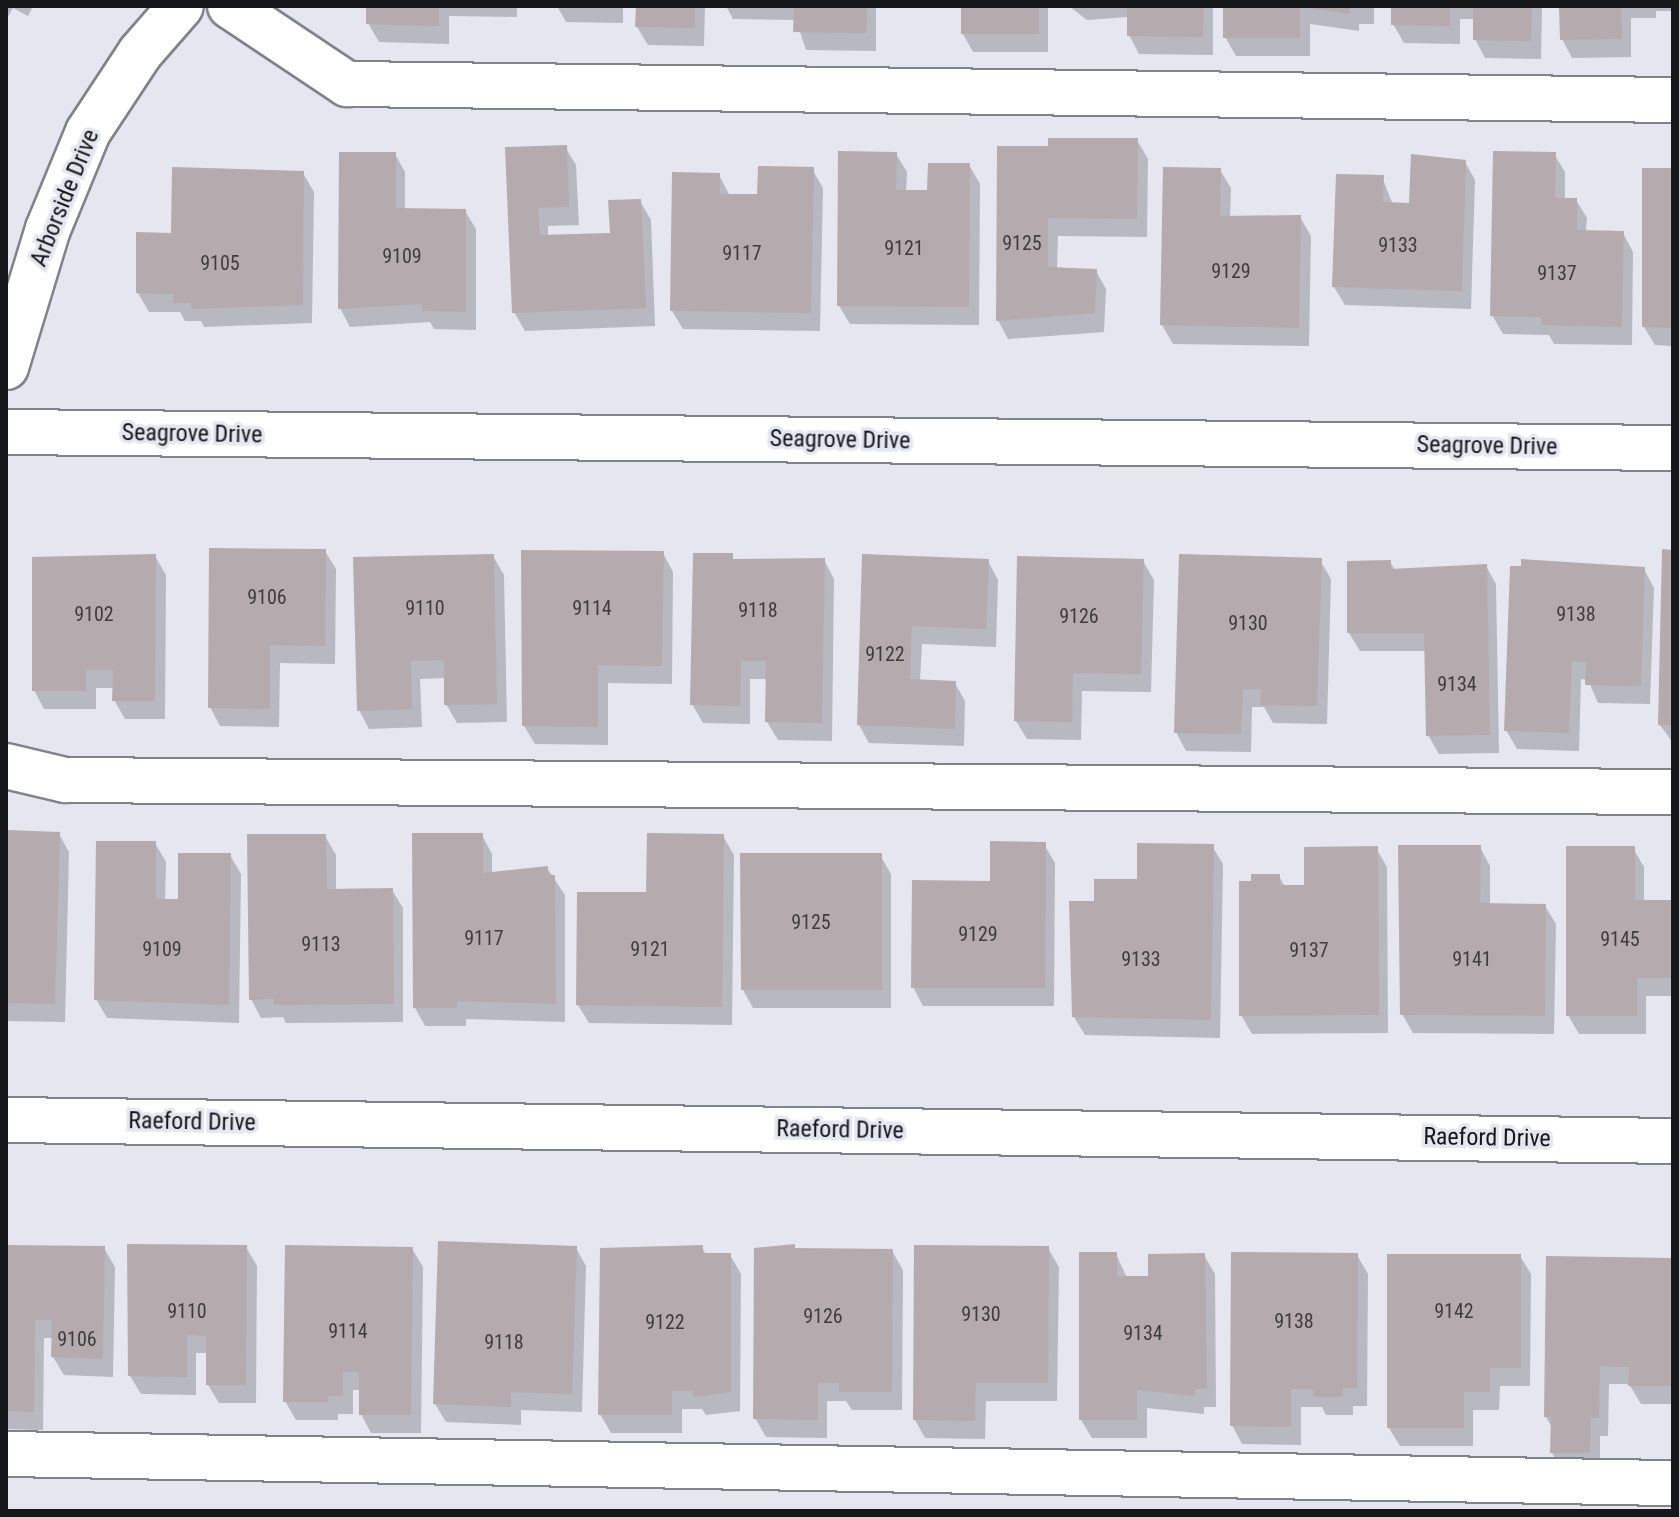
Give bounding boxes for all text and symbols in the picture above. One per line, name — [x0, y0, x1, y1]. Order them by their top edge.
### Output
street label: Arborside Drive — [24, 125, 106, 271]
house number: 9125 — [1002, 231, 1042, 255]
house number: 9133 — [1378, 233, 1418, 257]
house number: 9121 — [884, 236, 924, 260]
house number: 9117 — [722, 241, 762, 265]
house number: 9109 — [382, 244, 422, 268]
house number: 9105 — [200, 251, 240, 275]
house number: 9129 — [1211, 259, 1251, 283]
house number: 9137 — [1537, 261, 1577, 285]
street label: Seagrove Drive — [121, 418, 263, 450]
street label: Seagrove Drive — [769, 424, 911, 456]
street label: Seagrove Drive — [1416, 430, 1558, 462]
house number: 9106 — [247, 585, 287, 609]
house number: 9110 — [405, 596, 445, 620]
house number: 9114 — [572, 596, 612, 620]
house number: 9118 — [738, 598, 778, 622]
house number: 9102 — [74, 602, 114, 626]
house number: 9138 — [1556, 602, 1596, 626]
house number: 9126 — [1059, 604, 1099, 628]
house number: 9130 — [1228, 611, 1268, 635]
house number: 9122 — [865, 642, 905, 666]
house number: 9134 — [1437, 672, 1477, 696]
house number: 9125 — [791, 910, 831, 934]
house number: 9129 — [958, 922, 998, 946]
house number: 9117 — [464, 926, 504, 950]
house number: 9145 — [1600, 927, 1640, 951]
house number: 9113 — [301, 932, 341, 956]
house number: 9109 — [142, 937, 182, 961]
house number: 9121 — [630, 937, 670, 961]
house number: 9137 — [1289, 938, 1329, 962]
house number: 9133 — [1121, 947, 1161, 971]
house number: 9141 — [1452, 947, 1492, 971]
street label: Raeford Drive — [128, 1106, 256, 1138]
street label: Raeford Drive — [776, 1114, 904, 1146]
street label: Raeford Drive — [1423, 1122, 1551, 1154]
house number: 9110 — [167, 1299, 207, 1323]
house number: 9142 — [1434, 1299, 1474, 1323]
house number: 9130 — [961, 1302, 1001, 1326]
house number: 9126 — [803, 1304, 843, 1328]
house number: 9138 — [1274, 1309, 1314, 1333]
house number: 9122 — [645, 1310, 685, 1334]
house number: 9114 — [328, 1319, 368, 1343]
house number: 9134 — [1123, 1321, 1163, 1345]
house number: 9106 — [57, 1327, 97, 1351]
house number: 9118 — [484, 1330, 524, 1354]

